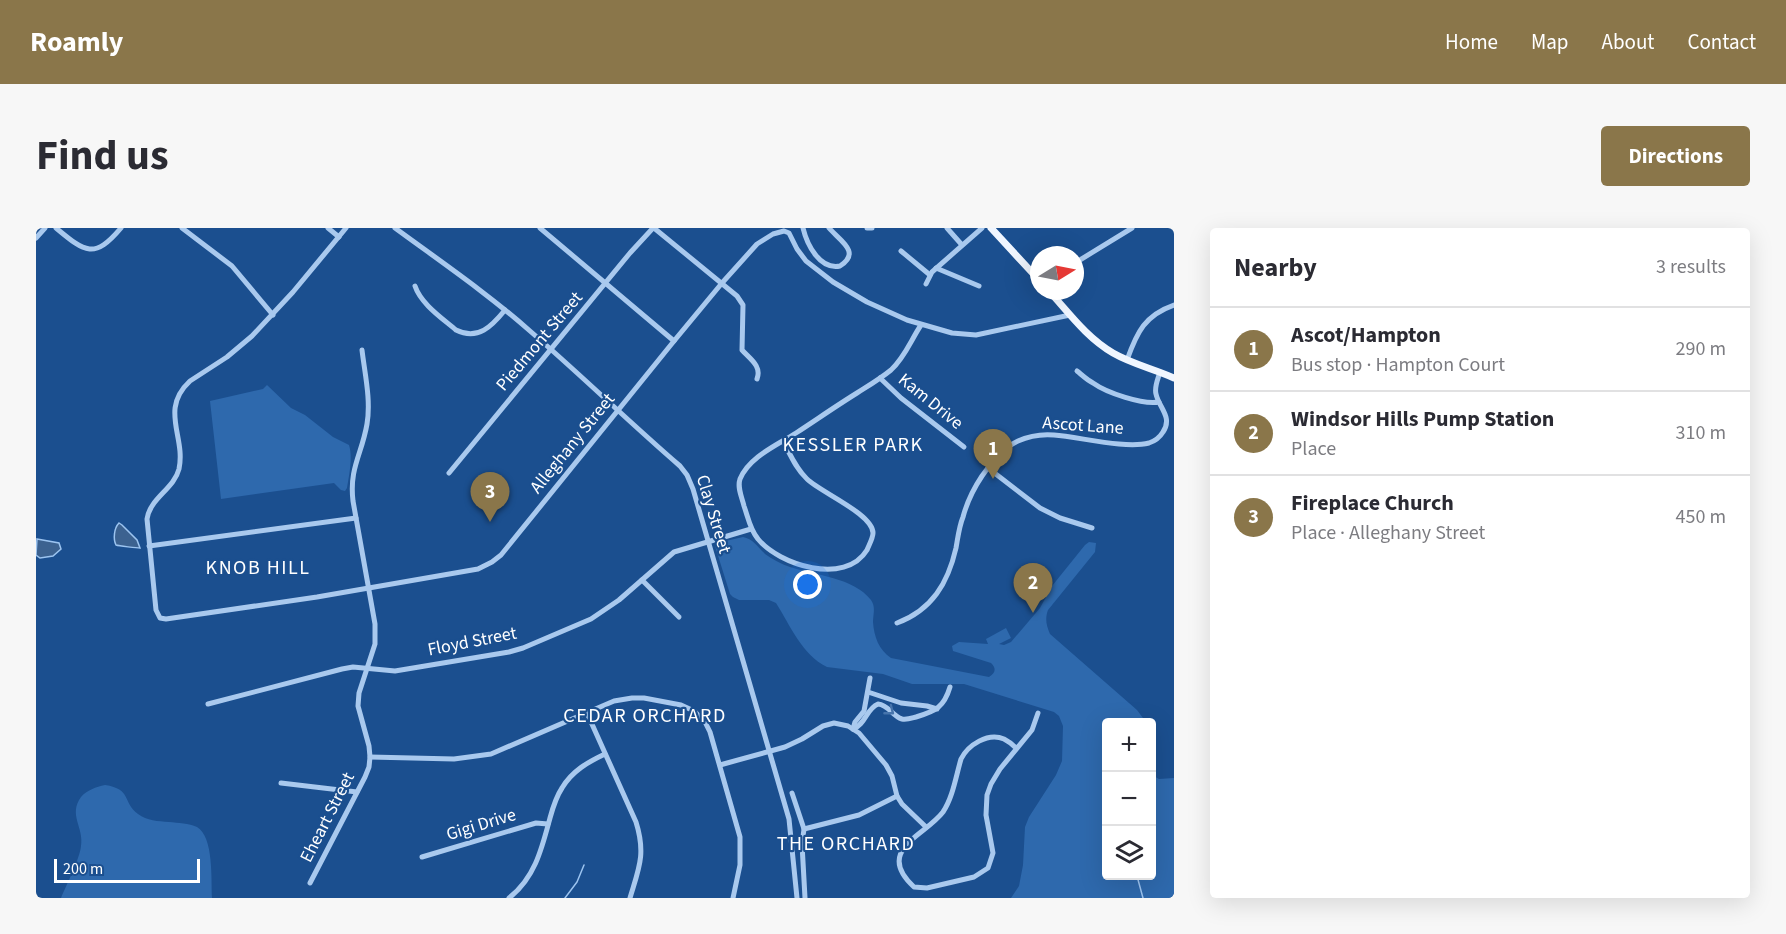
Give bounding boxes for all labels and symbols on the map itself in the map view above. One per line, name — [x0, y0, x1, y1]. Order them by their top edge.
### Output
north arrow — [1030, 246, 1084, 300]
street label: Piedmont Street — [490, 286, 588, 396]
street label: Kam Drive — [893, 367, 969, 435]
street label: Alleghany Street — [524, 388, 621, 499]
street label: Ascot Lane — [1042, 410, 1124, 441]
pin: 1 — [974, 430, 1012, 479]
district label: KESSLER PARK — [782, 431, 924, 459]
pin: 3 — [470, 472, 510, 522]
street label: Clay Street — [690, 472, 737, 557]
district label: KNOB HILL — [206, 554, 310, 582]
pin: 2 — [1014, 564, 1052, 613]
your location — [793, 570, 822, 599]
street label: Floyd Street — [425, 621, 519, 662]
district label: CEDAR ORCHARD — [563, 702, 727, 730]
one-way arrow — [884, 704, 895, 715]
street label: Eheart Street — [294, 768, 361, 867]
street label: Gigi Drive — [443, 802, 519, 847]
district label: THE ORCHARD — [777, 830, 915, 858]
scale bar — [54, 856, 200, 884]

